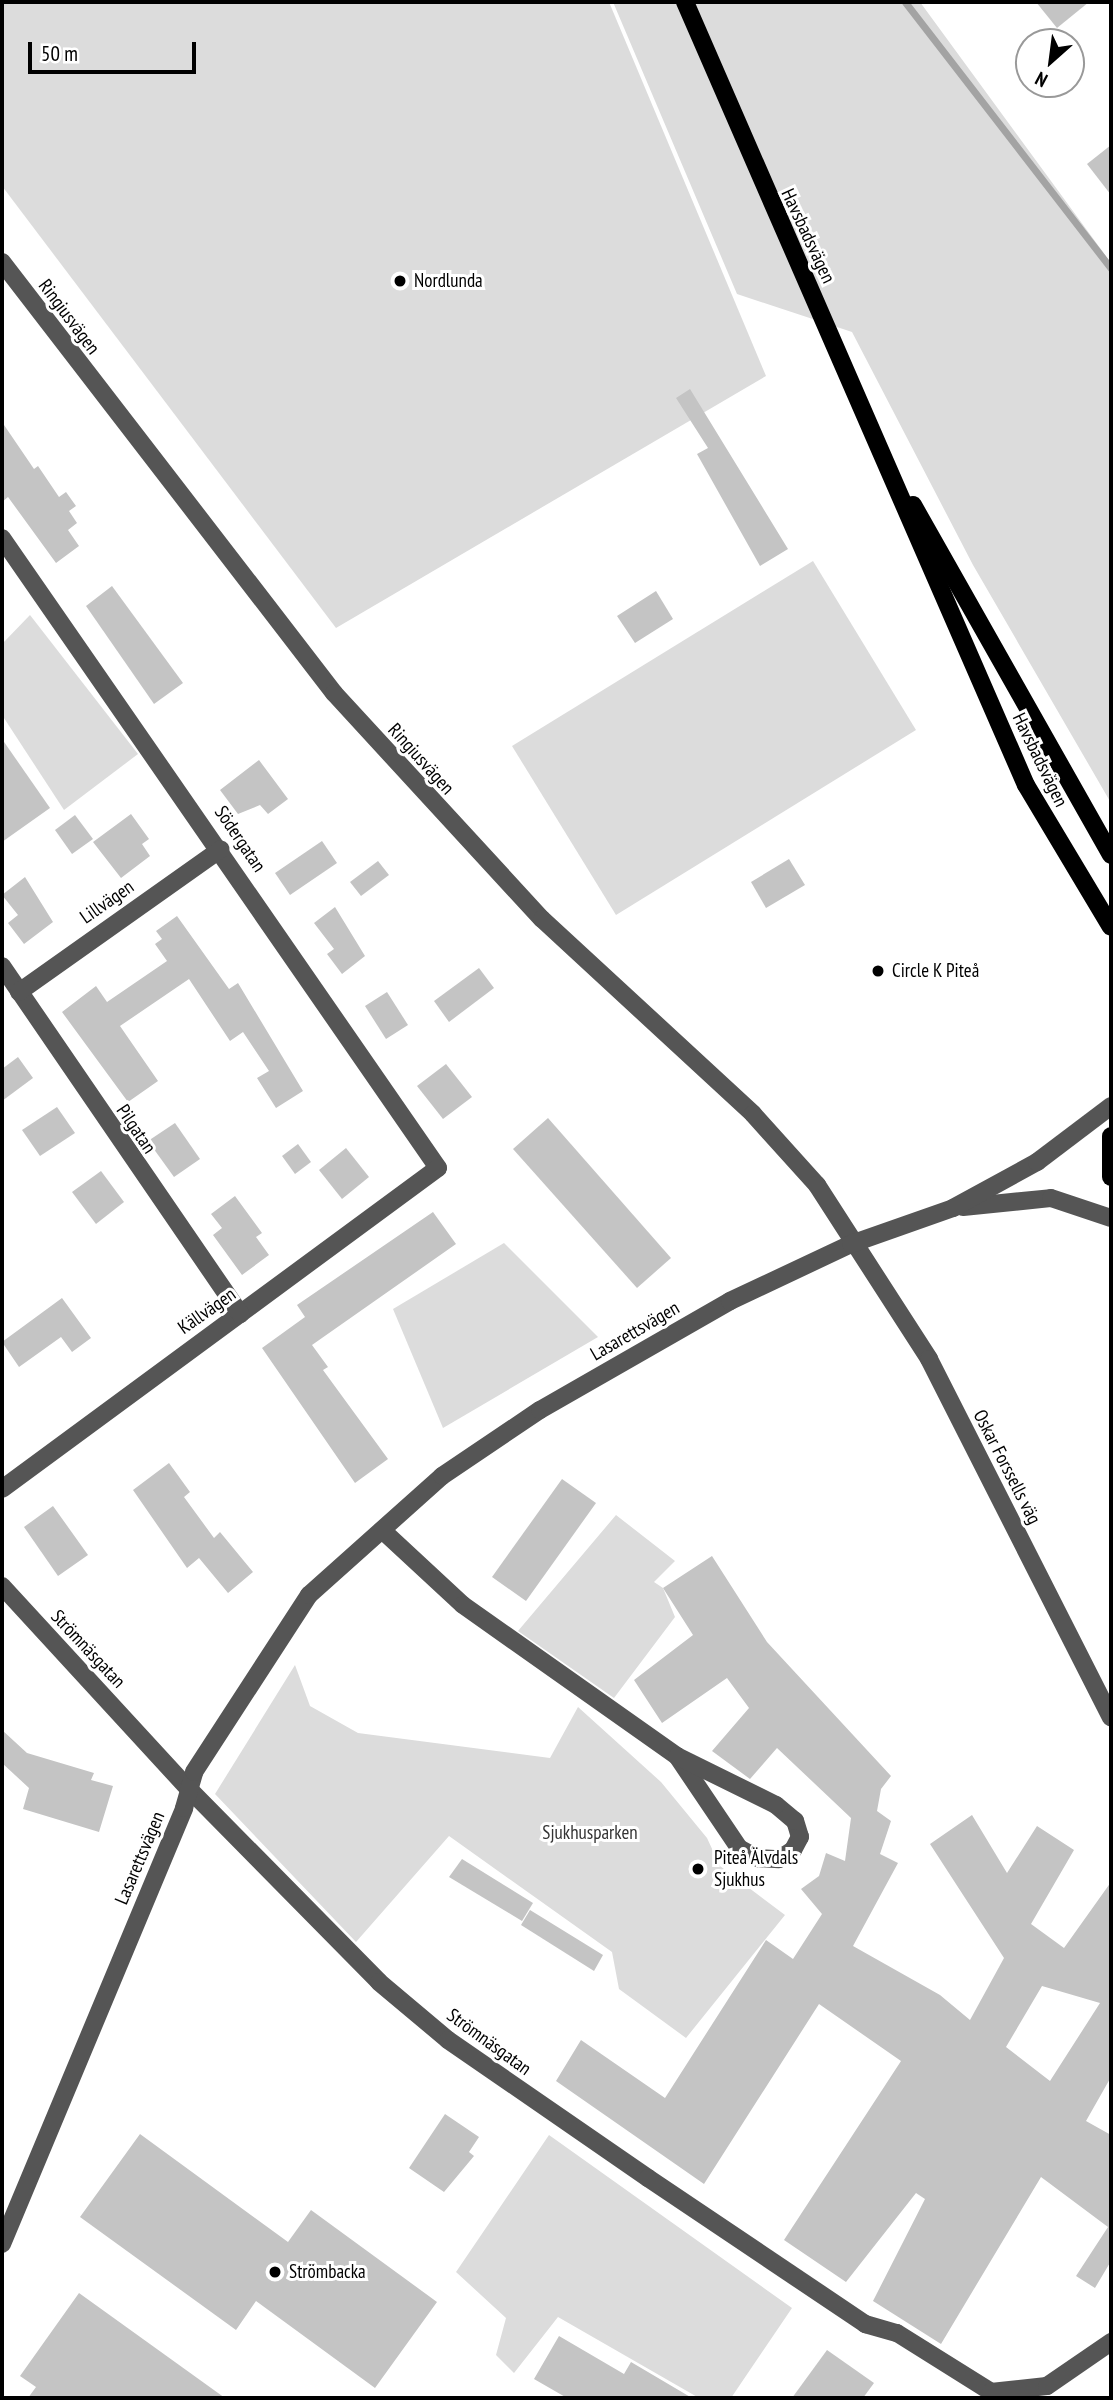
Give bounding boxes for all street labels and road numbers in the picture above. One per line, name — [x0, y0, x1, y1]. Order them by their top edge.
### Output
street label: Havsbadsvägen — [776, 185, 840, 287]
street label: Ringiusvägen — [33, 275, 105, 359]
street label: Havsbadsvägen — [1008, 709, 1072, 811]
street label: Ringiusvägen — [383, 719, 459, 799]
street label: Södergatan — [210, 802, 270, 876]
street label: Lillvägen — [76, 875, 138, 929]
street label: Pilgatan — [111, 1100, 161, 1158]
street label: Källvägen — [174, 1283, 240, 1339]
street label: Lasarettsvägen — [587, 1296, 683, 1366]
street label: Oskar Forssells väg — [968, 1406, 1046, 1528]
street label: Strömnäsgatan — [46, 1605, 130, 1693]
street label: Lasarettsvägen — [110, 1808, 170, 1908]
street label: Strömnäsgatan — [442, 2004, 536, 2080]

